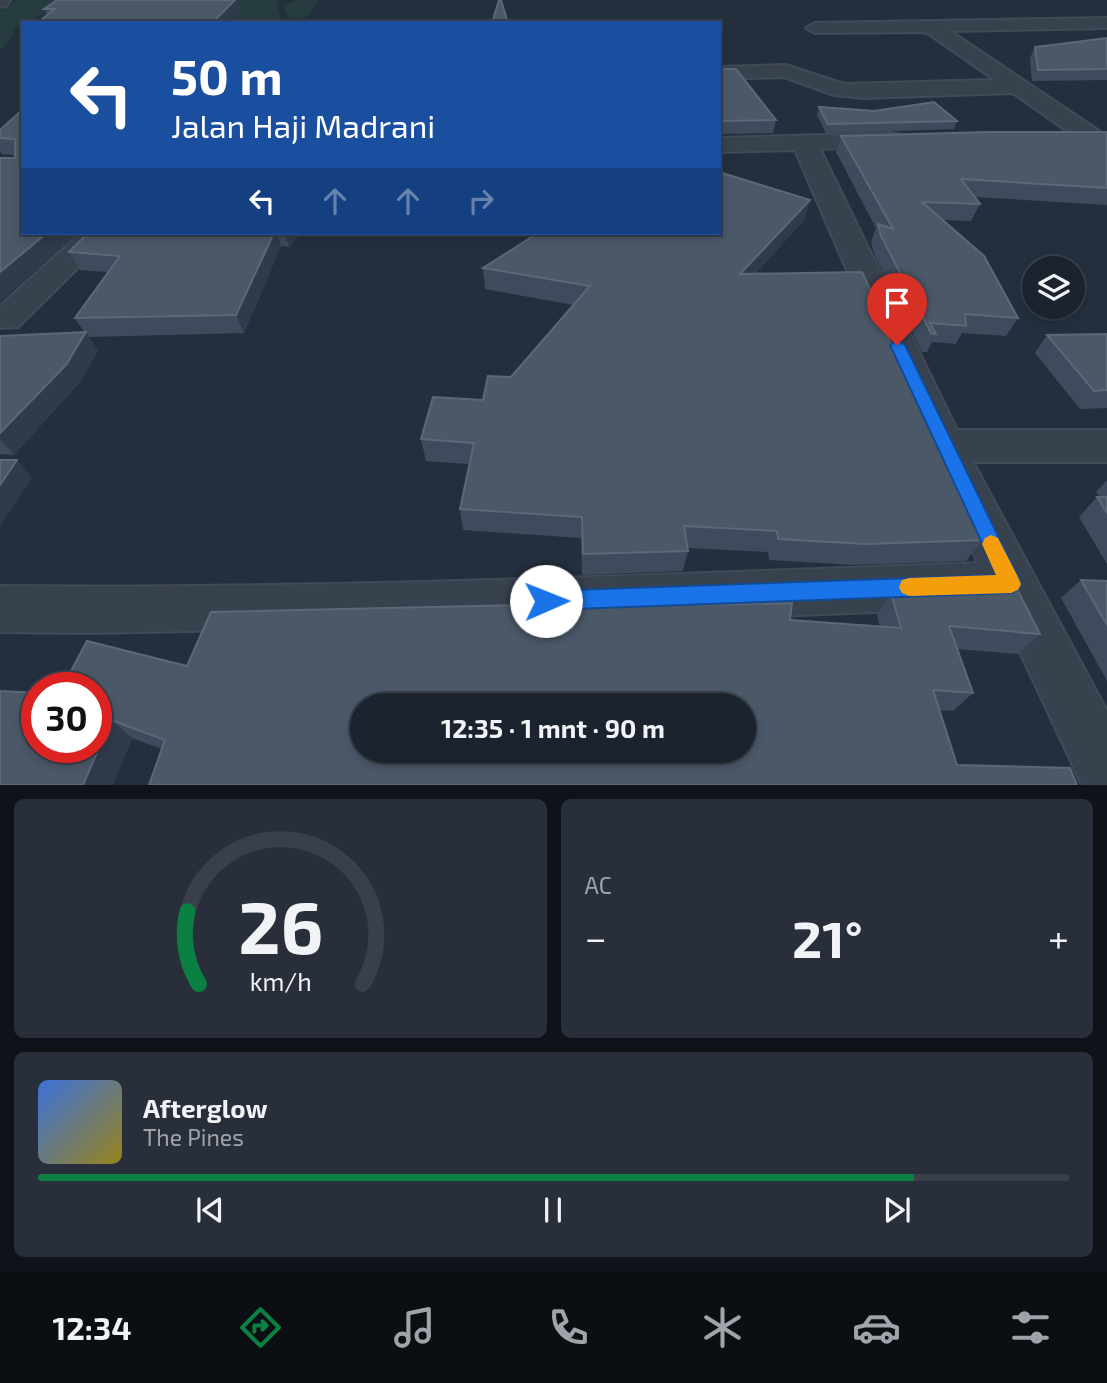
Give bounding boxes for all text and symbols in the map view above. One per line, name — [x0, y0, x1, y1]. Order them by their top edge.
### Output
text: 50 m — [171, 46, 283, 105]
icon: left — [56, 49, 147, 140]
text: Jalan Haji Madrani — [171, 106, 435, 144]
icon: left — [243, 182, 281, 220]
icon: ahead — [316, 182, 354, 220]
icon: ahead — [389, 182, 427, 220]
icon: right — [462, 182, 500, 220]
map controls — [1022, 256, 1085, 319]
button: layers — [1022, 256, 1085, 319]
pin — [867, 273, 927, 345]
icon: arrive — [878, 284, 916, 322]
position arrow — [509, 564, 583, 638]
speed limit sign: 30 — [21, 672, 112, 763]
text: 12:35 · 1 mnt · 90 m — [441, 712, 665, 743]
text: AC — [585, 871, 612, 899]
text: 26 — [238, 882, 323, 970]
text: 21° — [792, 906, 863, 968]
text: − — [585, 914, 607, 960]
text: + — [1048, 914, 1069, 960]
text: km/h — [249, 966, 311, 996]
text: Afterglow — [143, 1092, 268, 1123]
text: The Pines — [143, 1123, 244, 1151]
icon: previous — [191, 1191, 229, 1229]
icon: pause — [534, 1191, 572, 1229]
icon: next — [878, 1191, 916, 1229]
icon: directions — [236, 1303, 285, 1352]
icon: music — [390, 1303, 439, 1352]
icon: phone — [544, 1303, 593, 1352]
icon: climate — [698, 1303, 747, 1352]
icon: car — [852, 1303, 901, 1352]
icon: filters — [1006, 1303, 1055, 1352]
text: 12:34 — [52, 1308, 132, 1346]

